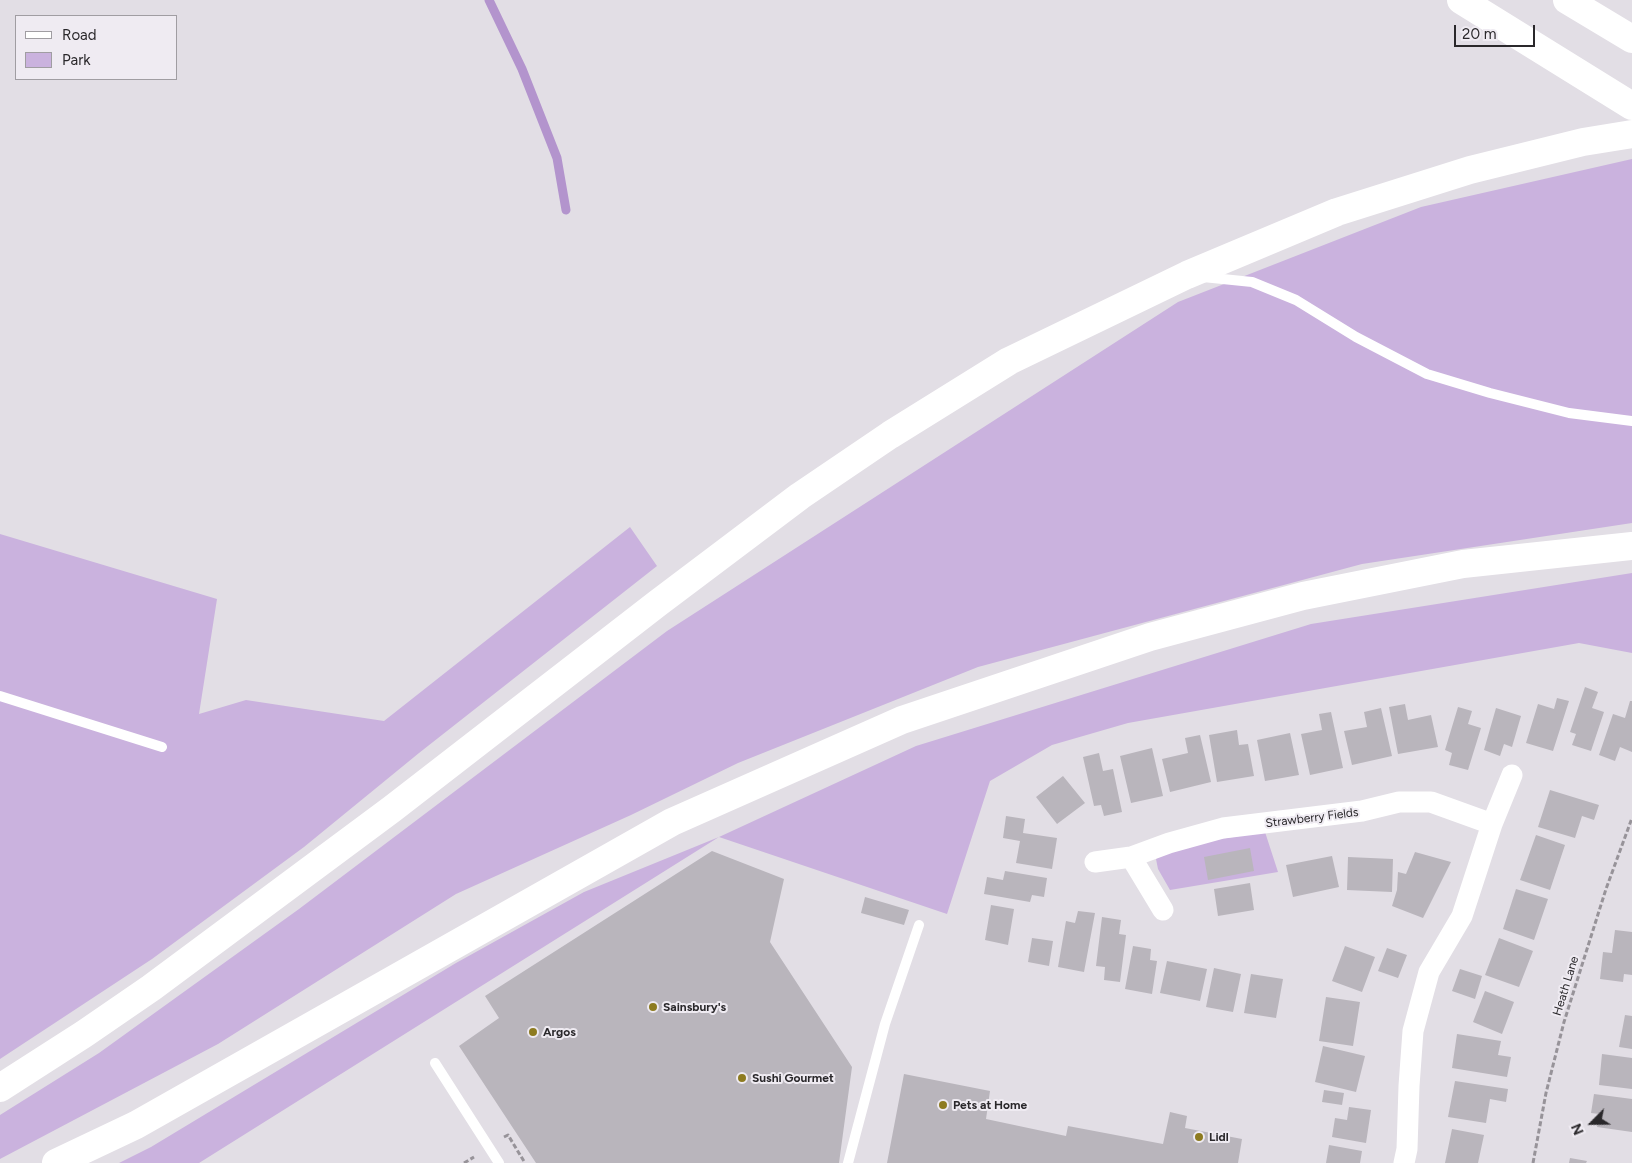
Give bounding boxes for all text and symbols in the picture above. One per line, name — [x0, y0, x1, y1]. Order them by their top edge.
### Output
legend — [15, 15, 178, 80]
scale bar — [1457, 15, 1538, 47]
text: 20 m — [1462, 25, 1496, 43]
text: Road — [62, 26, 97, 44]
text: Park — [62, 51, 91, 69]
street label: Strawberry Fields — [1265, 805, 1359, 831]
street label: Heath Lane — [1550, 954, 1582, 1018]
place label: Sainsbury's — [663, 1000, 726, 1014]
marker: Sainsbury's — [647, 1001, 659, 1013]
place label: Argos — [543, 1025, 576, 1039]
marker: Argos — [527, 1026, 539, 1038]
place label: Sushi Gourmet — [752, 1071, 834, 1085]
marker: Sushi Gourmet — [736, 1072, 748, 1084]
place label: Pets at Home — [953, 1098, 1027, 1112]
north arrow — [1567, 1098, 1617, 1148]
marker: Pets at Home — [937, 1099, 949, 1111]
text: N — [1568, 1121, 1588, 1137]
place label: Lidl — [1209, 1130, 1229, 1144]
marker: Lidl — [1193, 1131, 1205, 1143]

